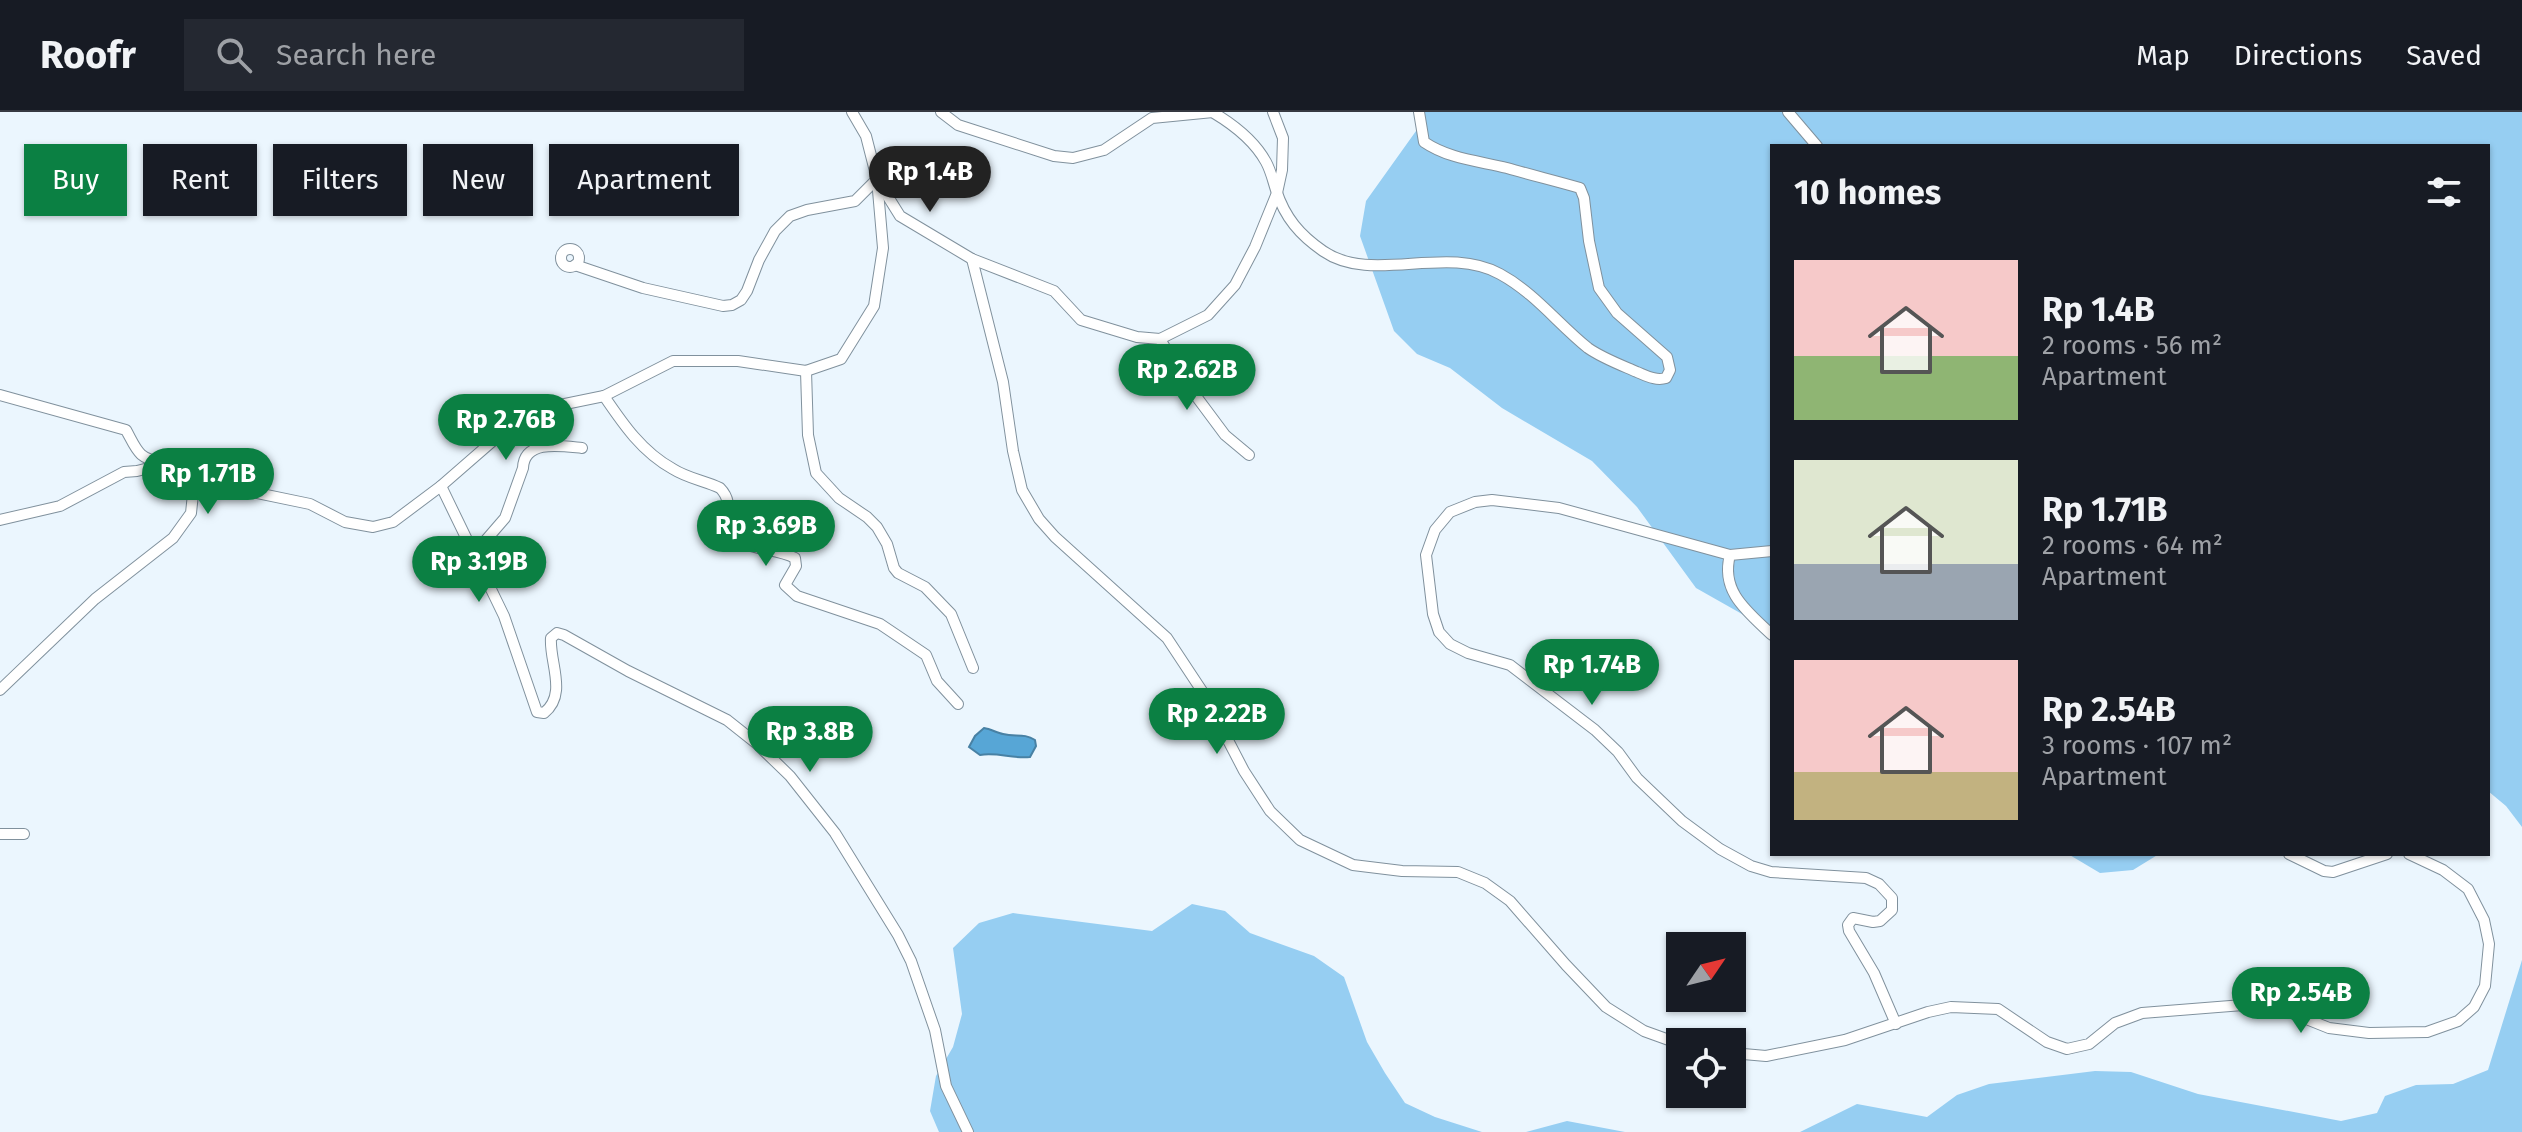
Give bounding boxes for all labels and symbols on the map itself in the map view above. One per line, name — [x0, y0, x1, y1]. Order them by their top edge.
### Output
pin: Rp 1.4B — [856, 146, 1004, 214]
pin: Rp 2.62B — [1104, 344, 1270, 412]
pin: Rp 2.76B — [423, 394, 589, 462]
pin: Rp 1.71B — [125, 448, 291, 516]
pin: Rp 3.69B — [683, 500, 849, 568]
pin: Rp 3.19B — [396, 536, 562, 604]
pin: Rp 1.74B — [1509, 639, 1675, 707]
pin: Rp 2.22B — [1134, 688, 1300, 756]
pin: Rp 3.8B — [736, 706, 884, 774]
north arrow — [1666, 932, 1746, 1012]
pin: Rp 2.54B — [2218, 967, 2384, 1035]

